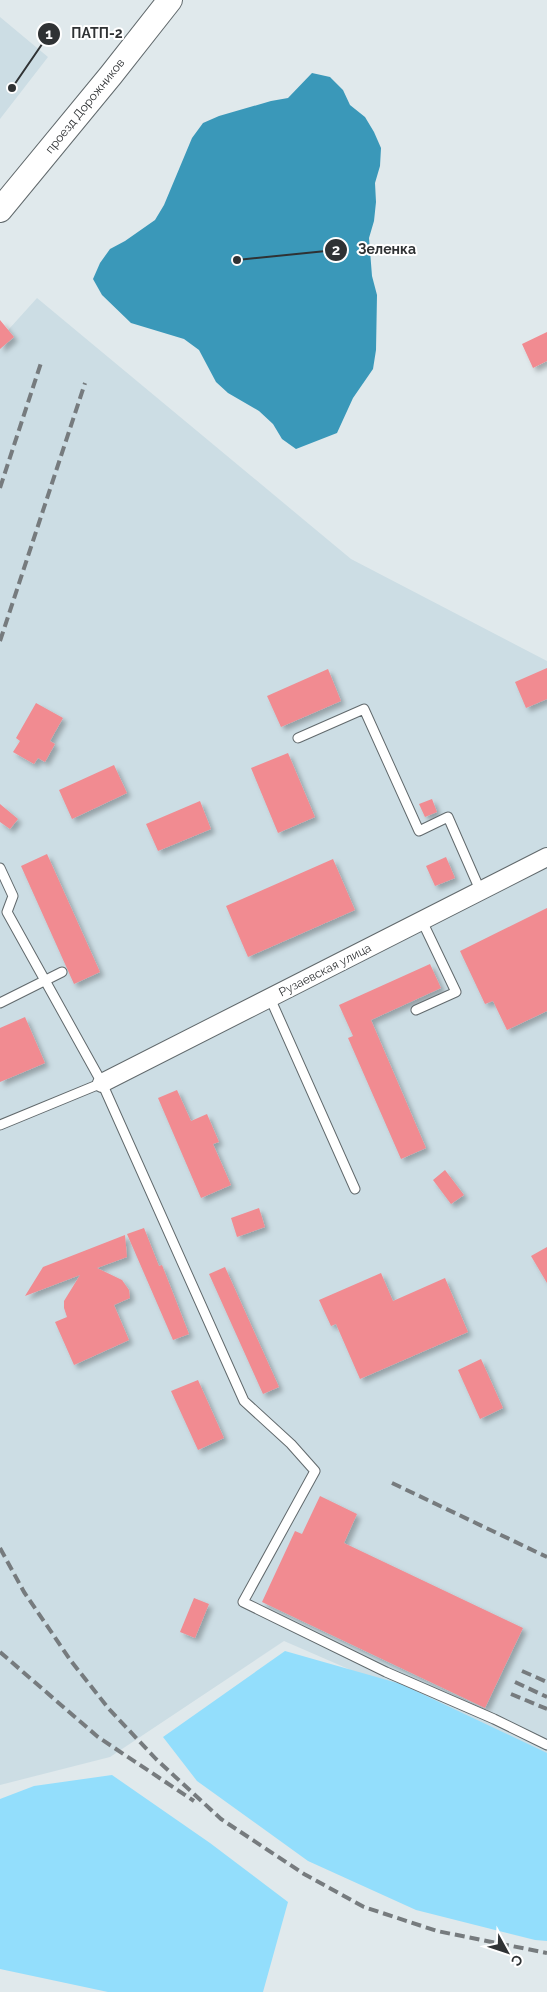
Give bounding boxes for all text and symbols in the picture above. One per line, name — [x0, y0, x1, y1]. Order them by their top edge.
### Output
callout: ПАТП-2 — [36, 19, 133, 48]
text: 1 — [45, 25, 53, 43]
text: ПАТП-2 — [71, 25, 123, 41]
street label: проезд Дорожников — [43, 56, 127, 156]
callout: Зеленка — [323, 235, 426, 264]
text: 2 — [332, 241, 340, 259]
text: Зеленка — [358, 241, 416, 257]
street label: Рузаевская улица — [276, 941, 374, 999]
north arrow — [482, 1927, 532, 1977]
text: С — [507, 1952, 526, 1969]

